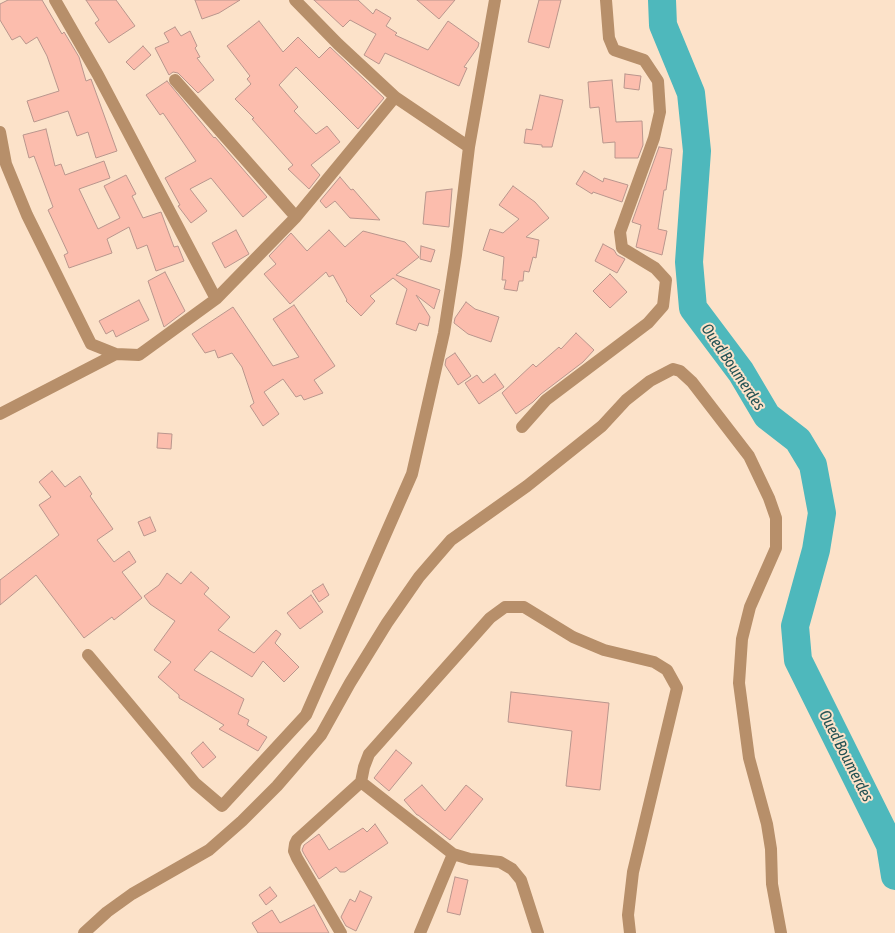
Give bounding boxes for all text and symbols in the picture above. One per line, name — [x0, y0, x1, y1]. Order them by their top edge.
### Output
water label: Oued Boumerdes — [697, 320, 769, 414]
water label: Oued Boumerdes — [815, 707, 877, 805]

